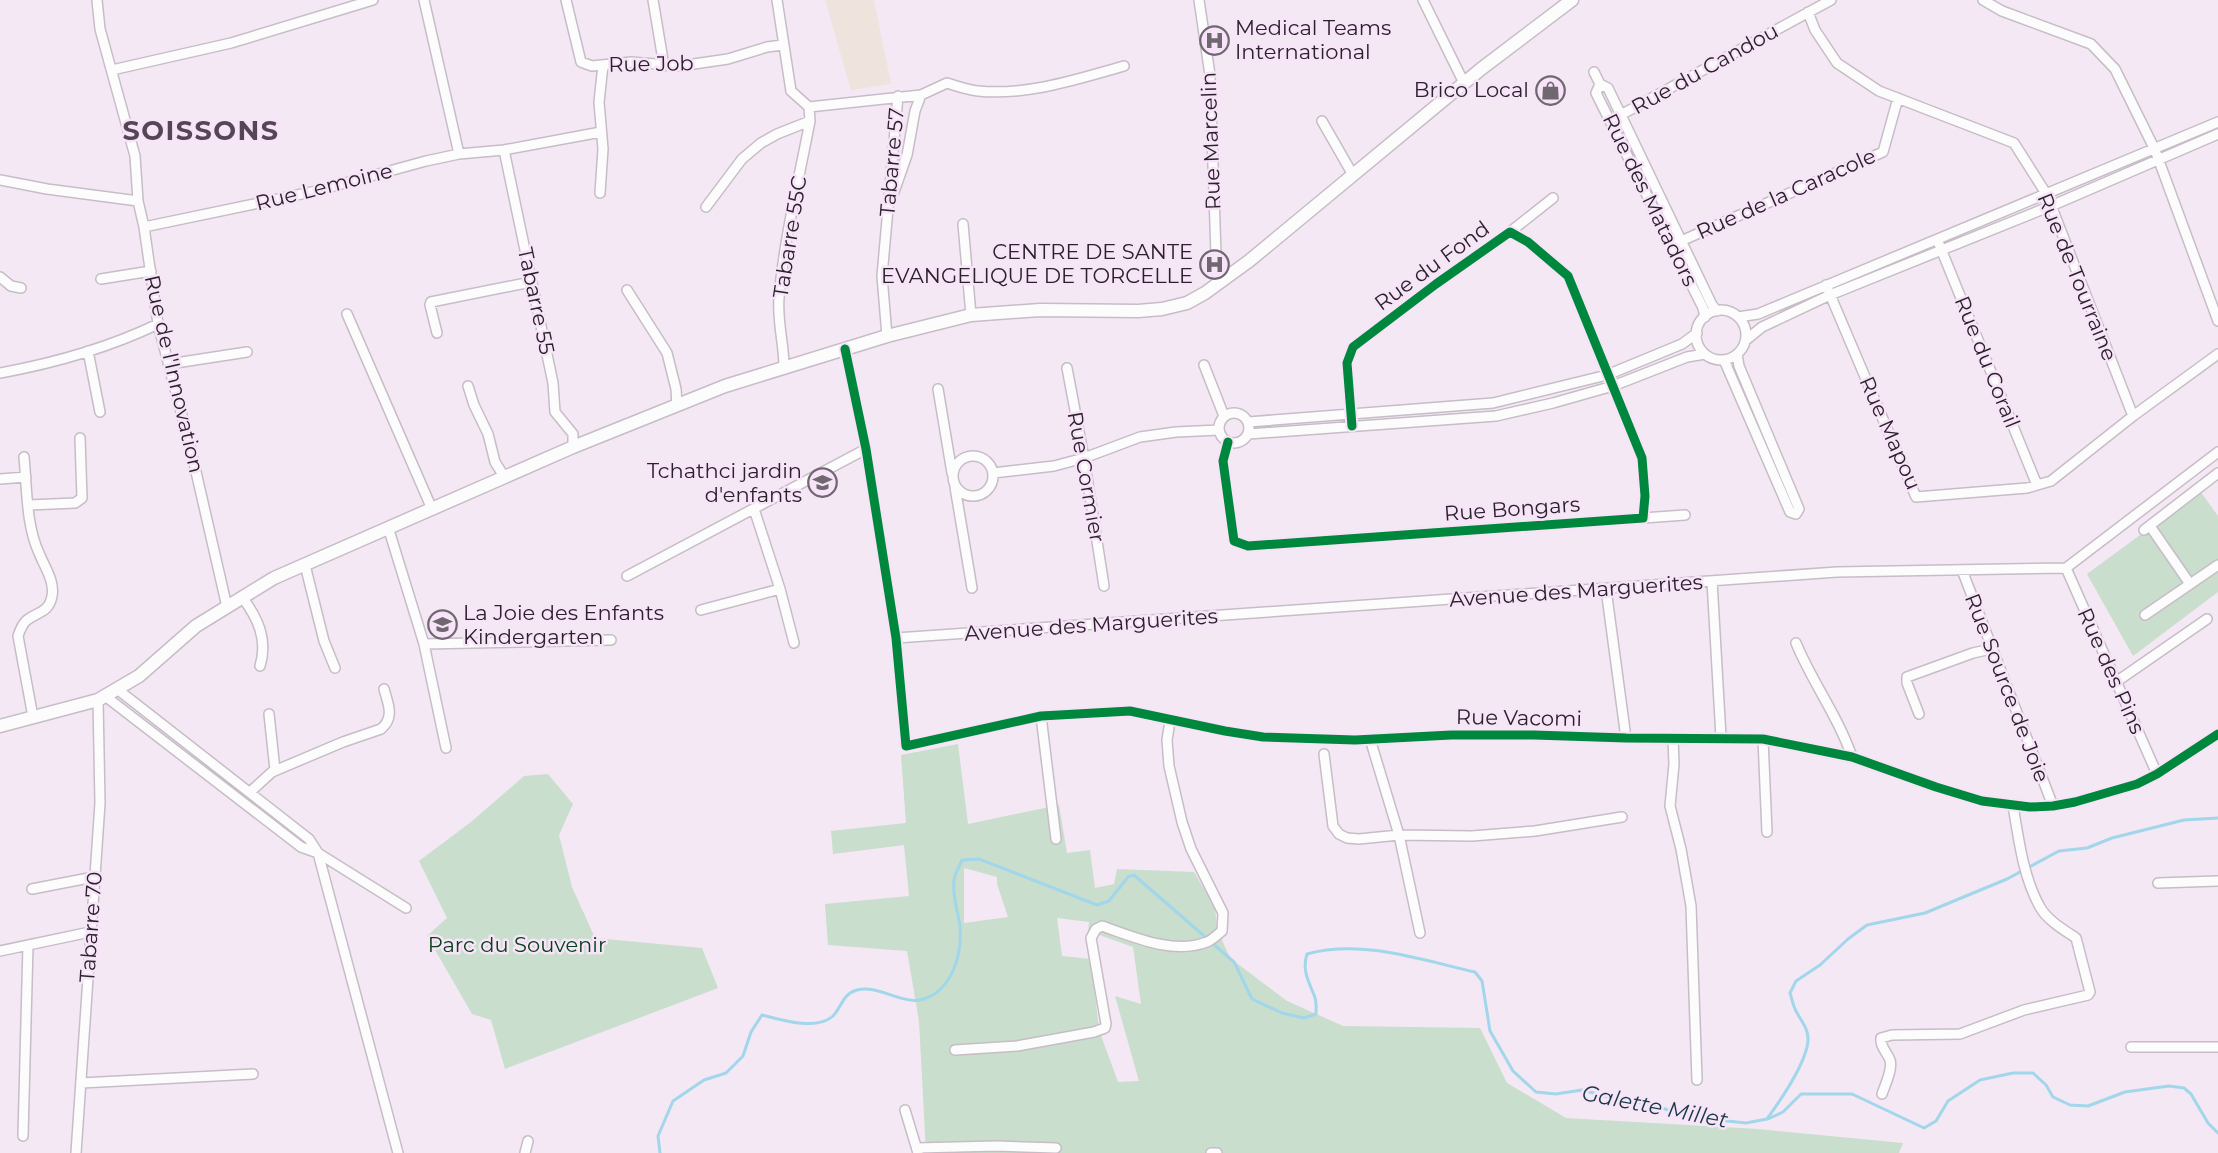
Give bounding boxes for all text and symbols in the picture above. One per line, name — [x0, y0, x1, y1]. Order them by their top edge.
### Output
place label: Medical Teams International — [1235, 15, 1391, 64]
street label: Rue du Candou — [1627, 18, 1783, 119]
hospital icon: Medical Teams International — [1198, 24, 1230, 56]
street label: Rue Job — [608, 50, 694, 77]
street label: Rue Marcelin — [1196, 72, 1225, 210]
shop icon: Brico Local — [1534, 74, 1566, 106]
place label: Brico Local — [1414, 77, 1529, 102]
street label: Tabarre 57 — [874, 107, 909, 217]
street label: Rue des Matadors — [1598, 109, 1703, 290]
district label: SOISSONS — [122, 114, 280, 147]
street label: Rue de la Caracole — [1692, 143, 1879, 244]
street label: Rue Lemoine — [253, 157, 395, 216]
street label: Tabarre 55C — [767, 174, 812, 300]
street label: Rue de Tourraine — [2032, 189, 2123, 364]
street label: Rue du Fond — [1369, 216, 1494, 316]
place label: CENTRE DE SANTE EVANGELIQUE DE TORCELLE — [881, 239, 1193, 288]
street label: Tabarre 55 — [513, 245, 560, 357]
hospital icon: CENTRE DE SANTE EVANGELIQUE DE TORCELLE — [1198, 248, 1230, 280]
street label: Rue de l'Innovation — [140, 273, 209, 475]
street label: Rue du Corail — [1950, 292, 2025, 431]
street label: Rue Mapou — [1854, 372, 1927, 493]
street label: Rue Cormier — [1063, 410, 1110, 544]
place label: Tchathci jardin d'enfants — [647, 458, 802, 507]
school or university icon: Tchathci jardin d'enfants — [807, 467, 839, 499]
street label: Rue Bongars — [1443, 491, 1581, 526]
street label: Avenue des Marguerites — [1448, 569, 1704, 612]
street label: Rue Source de Joie — [1960, 590, 2055, 786]
place label: La Joie des Enfants Kindergarten — [463, 600, 664, 649]
street label: Avenue des Marguerites — [963, 603, 1219, 646]
street label: Rue des Pins — [2073, 604, 2150, 738]
school or university icon: La Joie des Enfants Kindergarten — [426, 609, 458, 641]
street label: Rue Vacomi — [1456, 704, 1582, 731]
street label: Tabarre 70 — [74, 871, 107, 983]
park label: Parc du Souvenir — [428, 932, 606, 957]
water label: Galette Millet — [1580, 1079, 1730, 1134]

